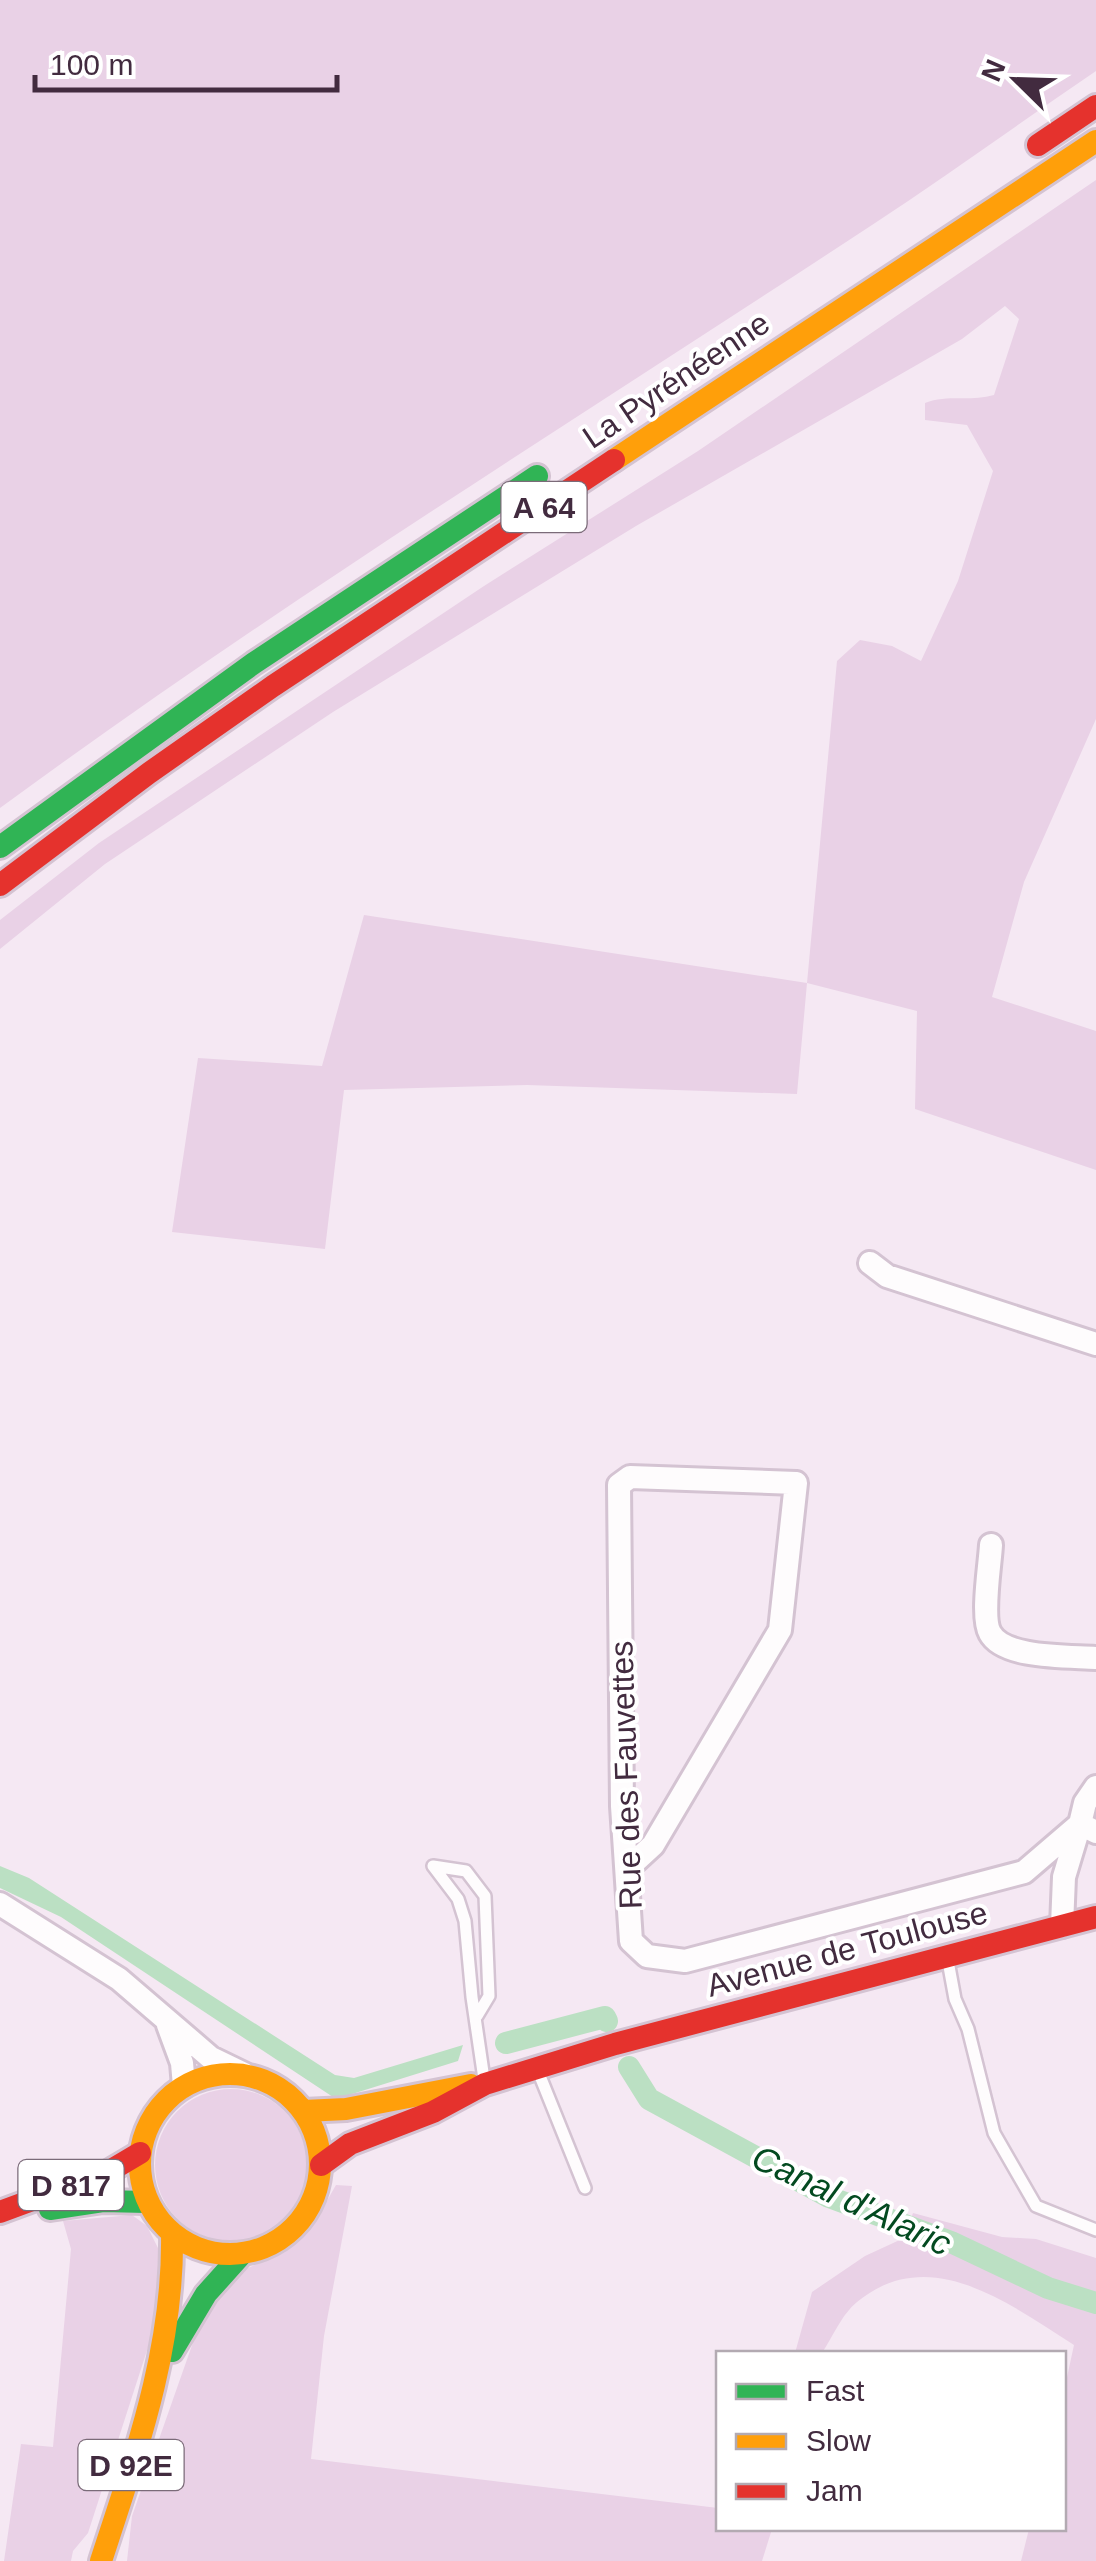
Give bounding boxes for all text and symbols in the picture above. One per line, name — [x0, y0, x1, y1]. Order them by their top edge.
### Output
scale bar — [35, 30, 338, 92]
north arrow — [966, 30, 1066, 130]
text: 100 m — [50, 48, 133, 81]
text: N — [975, 55, 1012, 86]
street label: La Pyrénéenne — [576, 304, 776, 456]
road number: A 64 — [502, 482, 586, 532]
street label: Rue des Fauvettes — [603, 1640, 649, 1910]
street label: Avenue de Toulouse — [703, 1894, 991, 2004]
water label: Canal d'Alaric — [746, 2137, 958, 2263]
road number: D 817 — [18, 2160, 124, 2210]
legend — [716, 2351, 1066, 2531]
text: Fast — [806, 2374, 865, 2407]
text: Slow — [806, 2424, 871, 2457]
road number: D 92E — [78, 2440, 184, 2490]
text: Jam — [806, 2474, 863, 2507]

